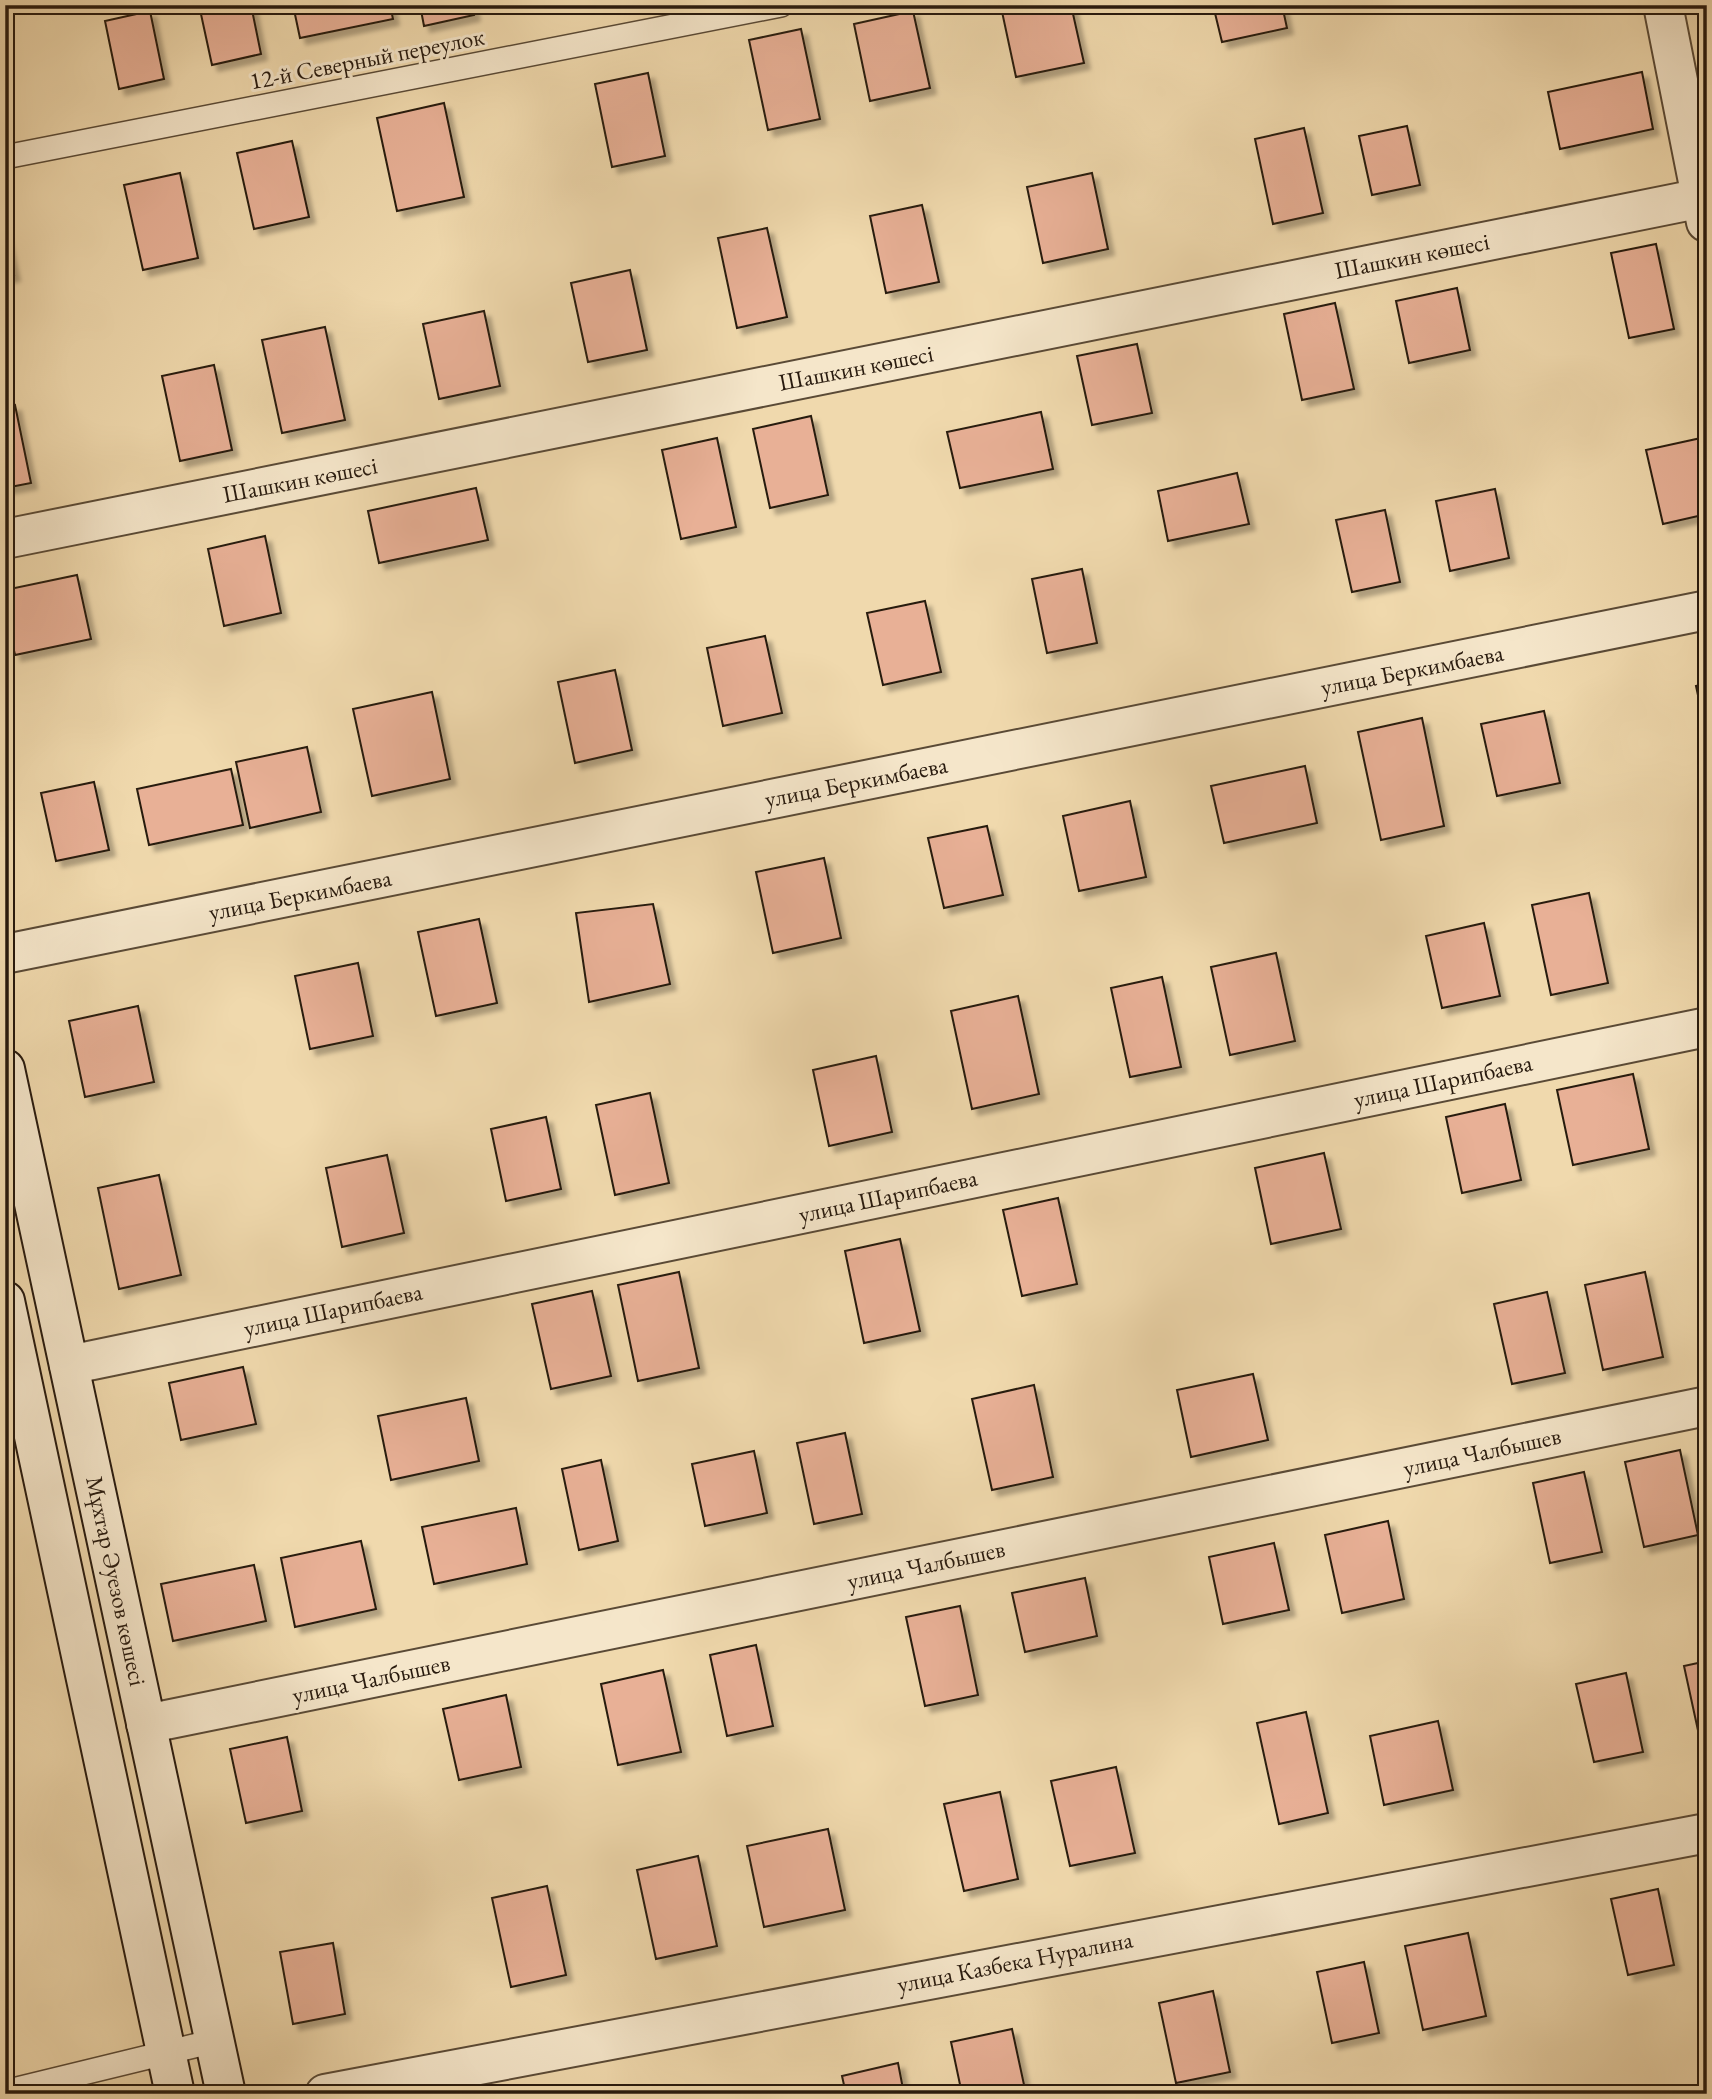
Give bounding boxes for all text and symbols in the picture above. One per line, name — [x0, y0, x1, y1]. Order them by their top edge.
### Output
street label: 12-й Северный переулок — [247, 20, 487, 96]
street label: Шашкин көшесі — [1332, 225, 1492, 286]
street label: Шашкин көшесі — [776, 337, 936, 398]
street label: Шашкин көшесі — [220, 449, 380, 510]
street label: улица Беркимбаева — [1318, 637, 1506, 702]
street label: улица Беркимбаева — [762, 749, 950, 814]
street label: улица Беркимбаева — [206, 862, 394, 927]
street label: улица Шарипбаева — [1351, 1046, 1536, 1115]
street label: улица Шарипбаева — [796, 1161, 981, 1230]
street label: улица Шарипбаева — [241, 1275, 426, 1344]
street label: улица Чалбышев — [1400, 1420, 1564, 1483]
street label: Мұхтар Әуезов көшесі — [79, 1473, 154, 1689]
street label: улица Чалбышев — [844, 1533, 1008, 1596]
street label: улица Чалбышев — [289, 1647, 453, 1710]
street label: улица Казбека Нуралина — [895, 1923, 1136, 2000]

